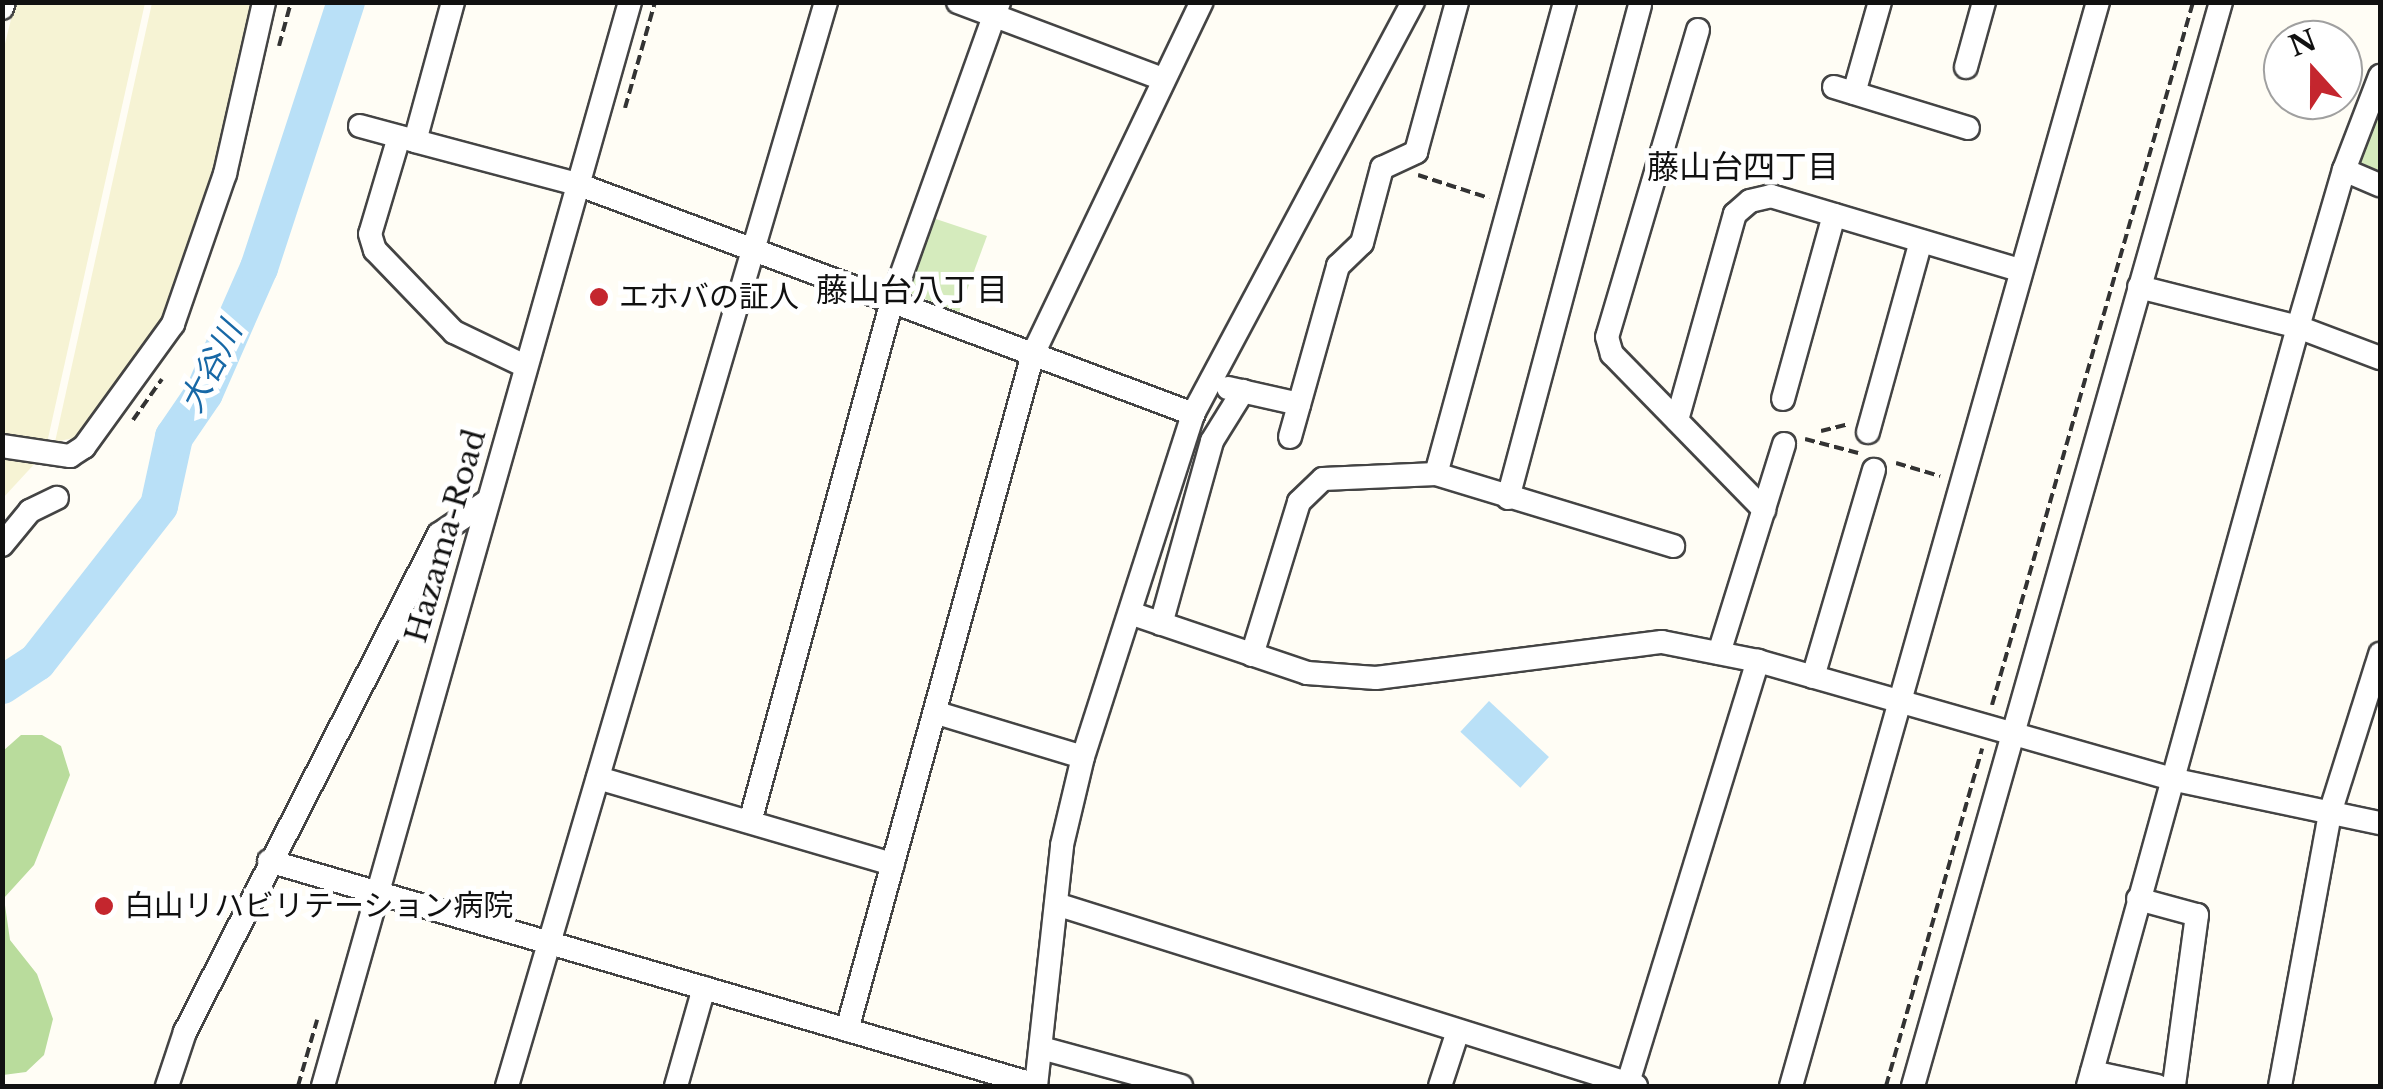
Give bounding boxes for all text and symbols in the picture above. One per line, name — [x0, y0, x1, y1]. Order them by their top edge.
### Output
north arrow — [2263, 20, 2363, 120]
text: N — [2284, 22, 2321, 64]
district label: 藤山台四丁目 — [1647, 148, 1839, 186]
district label: 藤山台八丁目 — [816, 271, 1008, 309]
place label: エホバの証人 — [619, 279, 799, 315]
marker: エホバの証人 — [588, 286, 610, 308]
water label: 大谷川 — [172, 316, 250, 418]
street label: Hazama-Road — [398, 425, 494, 647]
place label: 白山リハビリテーション病院 — [124, 888, 514, 924]
marker: 白山リハビリテーション病院 — [93, 895, 115, 917]

